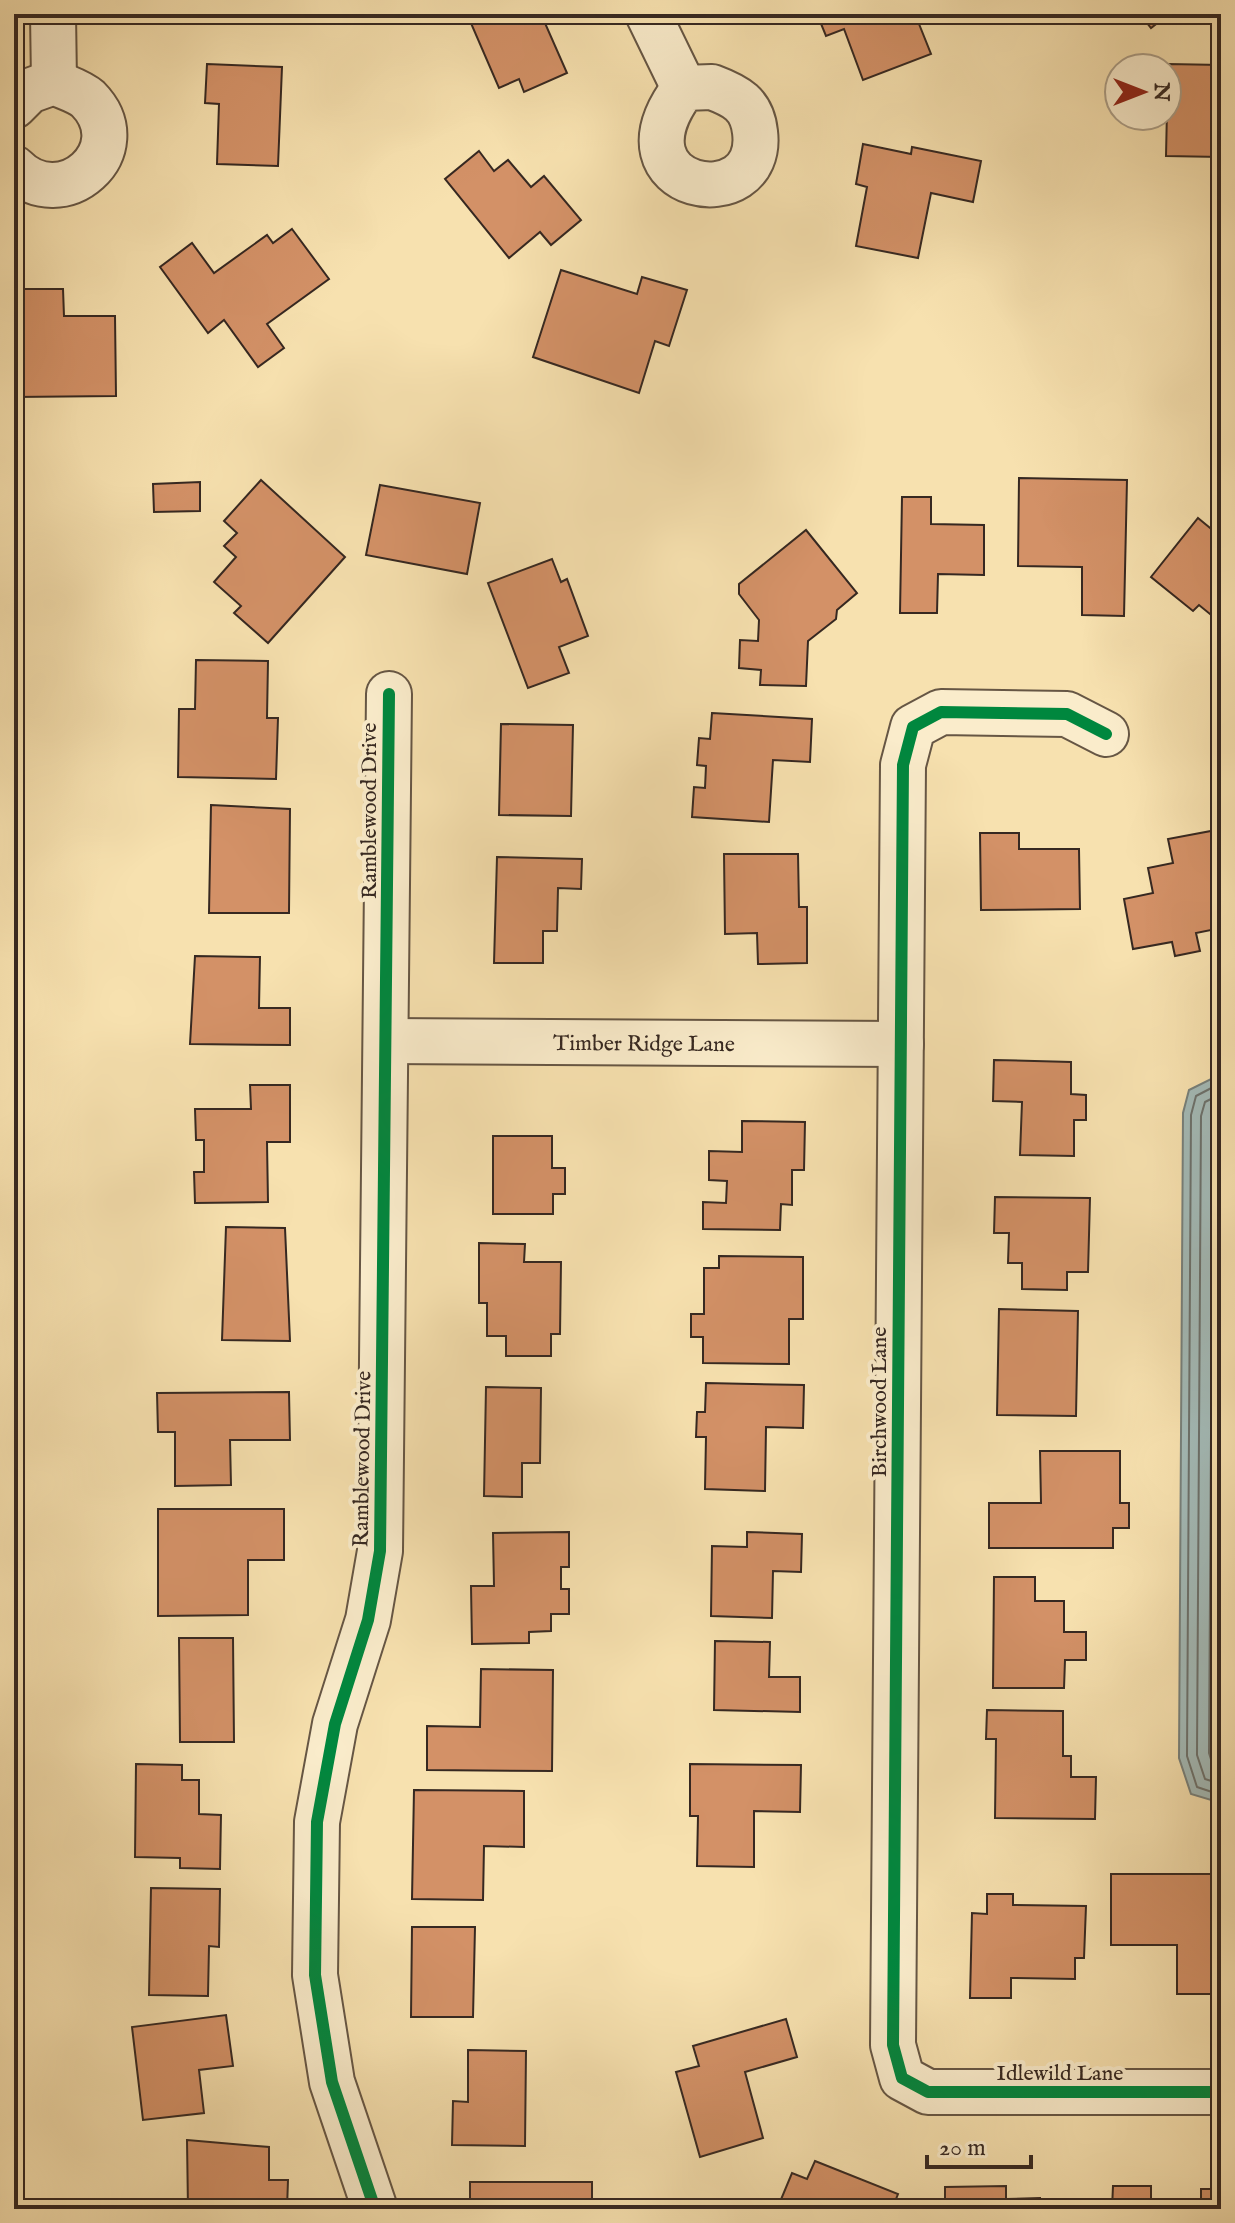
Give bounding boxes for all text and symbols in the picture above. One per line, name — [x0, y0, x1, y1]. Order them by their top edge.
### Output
north arrow — [1103, 52, 1183, 132]
text: N — [1147, 81, 1175, 102]
street label: Ramblewood Drive — [356, 723, 384, 899]
street label: Timber Ridge Lane — [553, 1030, 735, 1059]
street label: Birchwood Lane — [866, 1327, 894, 1477]
street label: Ramblewood Drive — [347, 1371, 379, 1548]
street label: Idlewild Lane — [997, 2060, 1123, 2088]
scale bar — [927, 2119, 1031, 2169]
text: 20 m — [939, 2133, 986, 2164]

